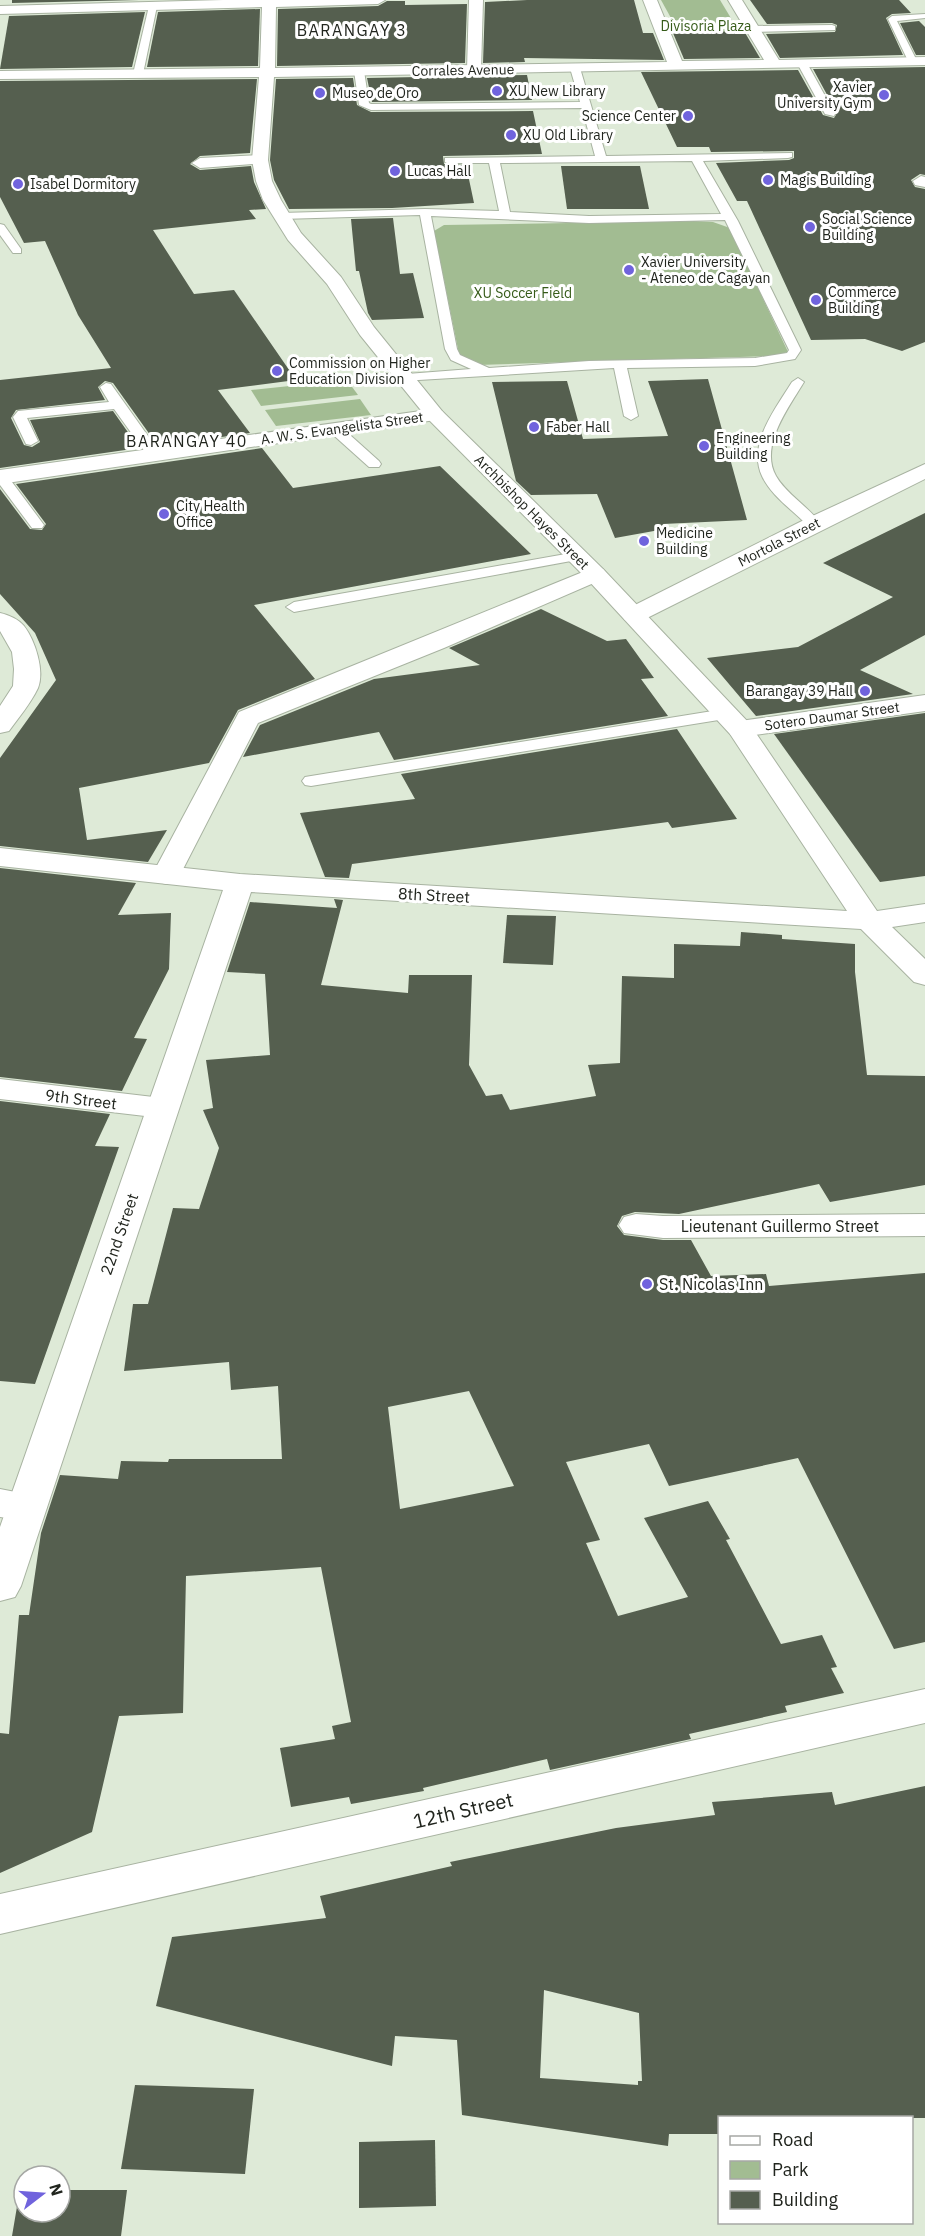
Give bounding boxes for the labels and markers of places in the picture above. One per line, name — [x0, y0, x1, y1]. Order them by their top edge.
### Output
place label: Xavier University Gym — [777, 78, 872, 112]
place label: XU New Library — [509, 82, 605, 100]
place label: Museo de Oro — [332, 84, 419, 102]
marker: XU New Library — [490, 84, 504, 98]
marker: Museo de Oro — [313, 86, 327, 100]
marker: Xavier University Gym — [877, 88, 891, 102]
place label: Science Center — [582, 107, 676, 125]
marker: Science Center — [681, 109, 695, 123]
place label: XU Old Library — [523, 126, 613, 144]
marker: XU Old Library — [504, 128, 518, 142]
place label: Lucas Hall — [407, 162, 472, 180]
marker: Lucas Hall — [388, 164, 402, 178]
place label: Magis Building — [780, 171, 872, 189]
marker: Magis Building — [761, 173, 775, 187]
place label: Isabel Dormitory — [30, 175, 136, 193]
marker: Isabel Dormitory — [11, 177, 25, 191]
place label: Social Science Building — [822, 210, 912, 244]
marker: Social Science Building — [803, 220, 817, 234]
place label: Xavier University - Ateneo de Cagayan — [641, 253, 770, 287]
marker: Xavier University - Ateneo de Cagayan — [622, 263, 636, 277]
place label: Commerce Building — [828, 283, 897, 317]
marker: Commerce Building — [809, 293, 823, 307]
place label: Commission on Higher Education Division — [289, 354, 430, 388]
marker: Commission on Higher Education Division — [270, 364, 284, 378]
place label: Faber Hall — [546, 418, 610, 436]
marker: Faber Hall — [527, 420, 541, 434]
place label: Engineering Building — [716, 429, 791, 463]
marker: Engineering Building — [697, 439, 711, 453]
place label: City Health Office — [176, 497, 245, 531]
marker: City Health Office — [157, 507, 171, 521]
place label: Medicine Building — [656, 524, 713, 558]
marker: Medicine Building — [637, 534, 651, 548]
place label: Barangay 39 Hall — [746, 682, 853, 700]
marker: Barangay 39 Hall — [858, 684, 872, 698]
place label: St. Nicolas Inn — [659, 1274, 763, 1294]
marker: St. Nicolas Inn — [640, 1277, 654, 1291]

